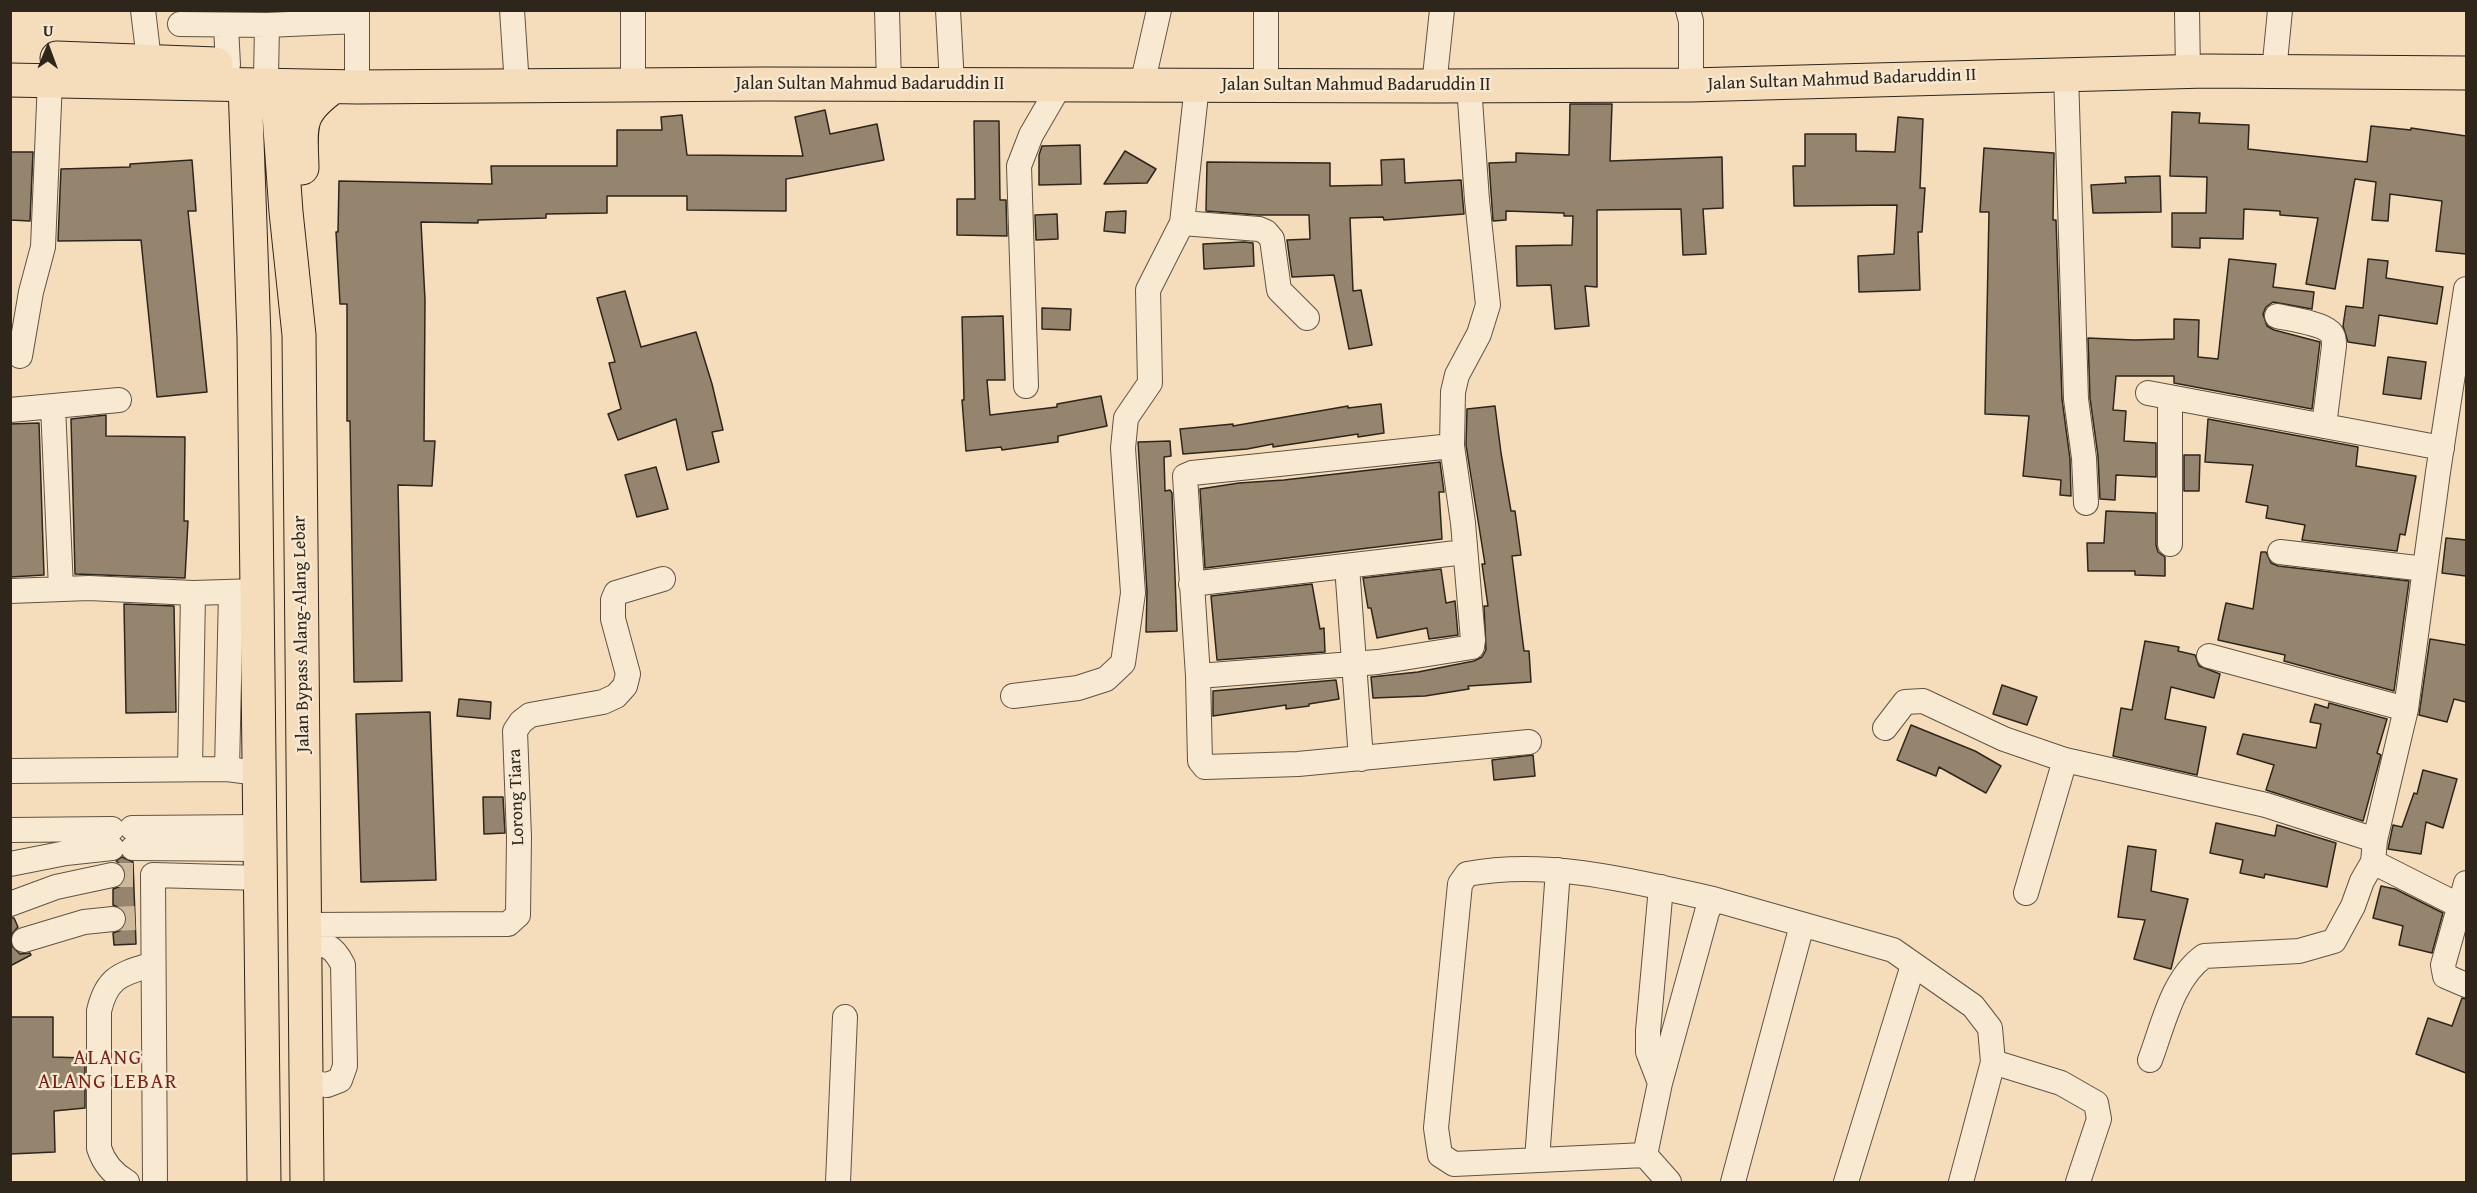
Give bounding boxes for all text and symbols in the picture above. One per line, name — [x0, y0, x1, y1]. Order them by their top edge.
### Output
north arrow — [18, 18, 78, 78]
text: U — [43, 18, 54, 42]
street label: Jalan Sultan Mahmud Badaruddin II — [1707, 65, 1977, 95]
street label: Jalan Sultan Mahmud Badaruddin II — [735, 73, 1005, 95]
street label: Jalan Sultan Mahmud Badaruddin II — [1221, 74, 1491, 96]
street label: Jalan Bypass Alang-Alang Lebar — [289, 515, 315, 753]
street label: Lorong Tiara — [505, 748, 529, 846]
district label: ALANG ALANG LEBAR — [38, 1046, 178, 1096]

